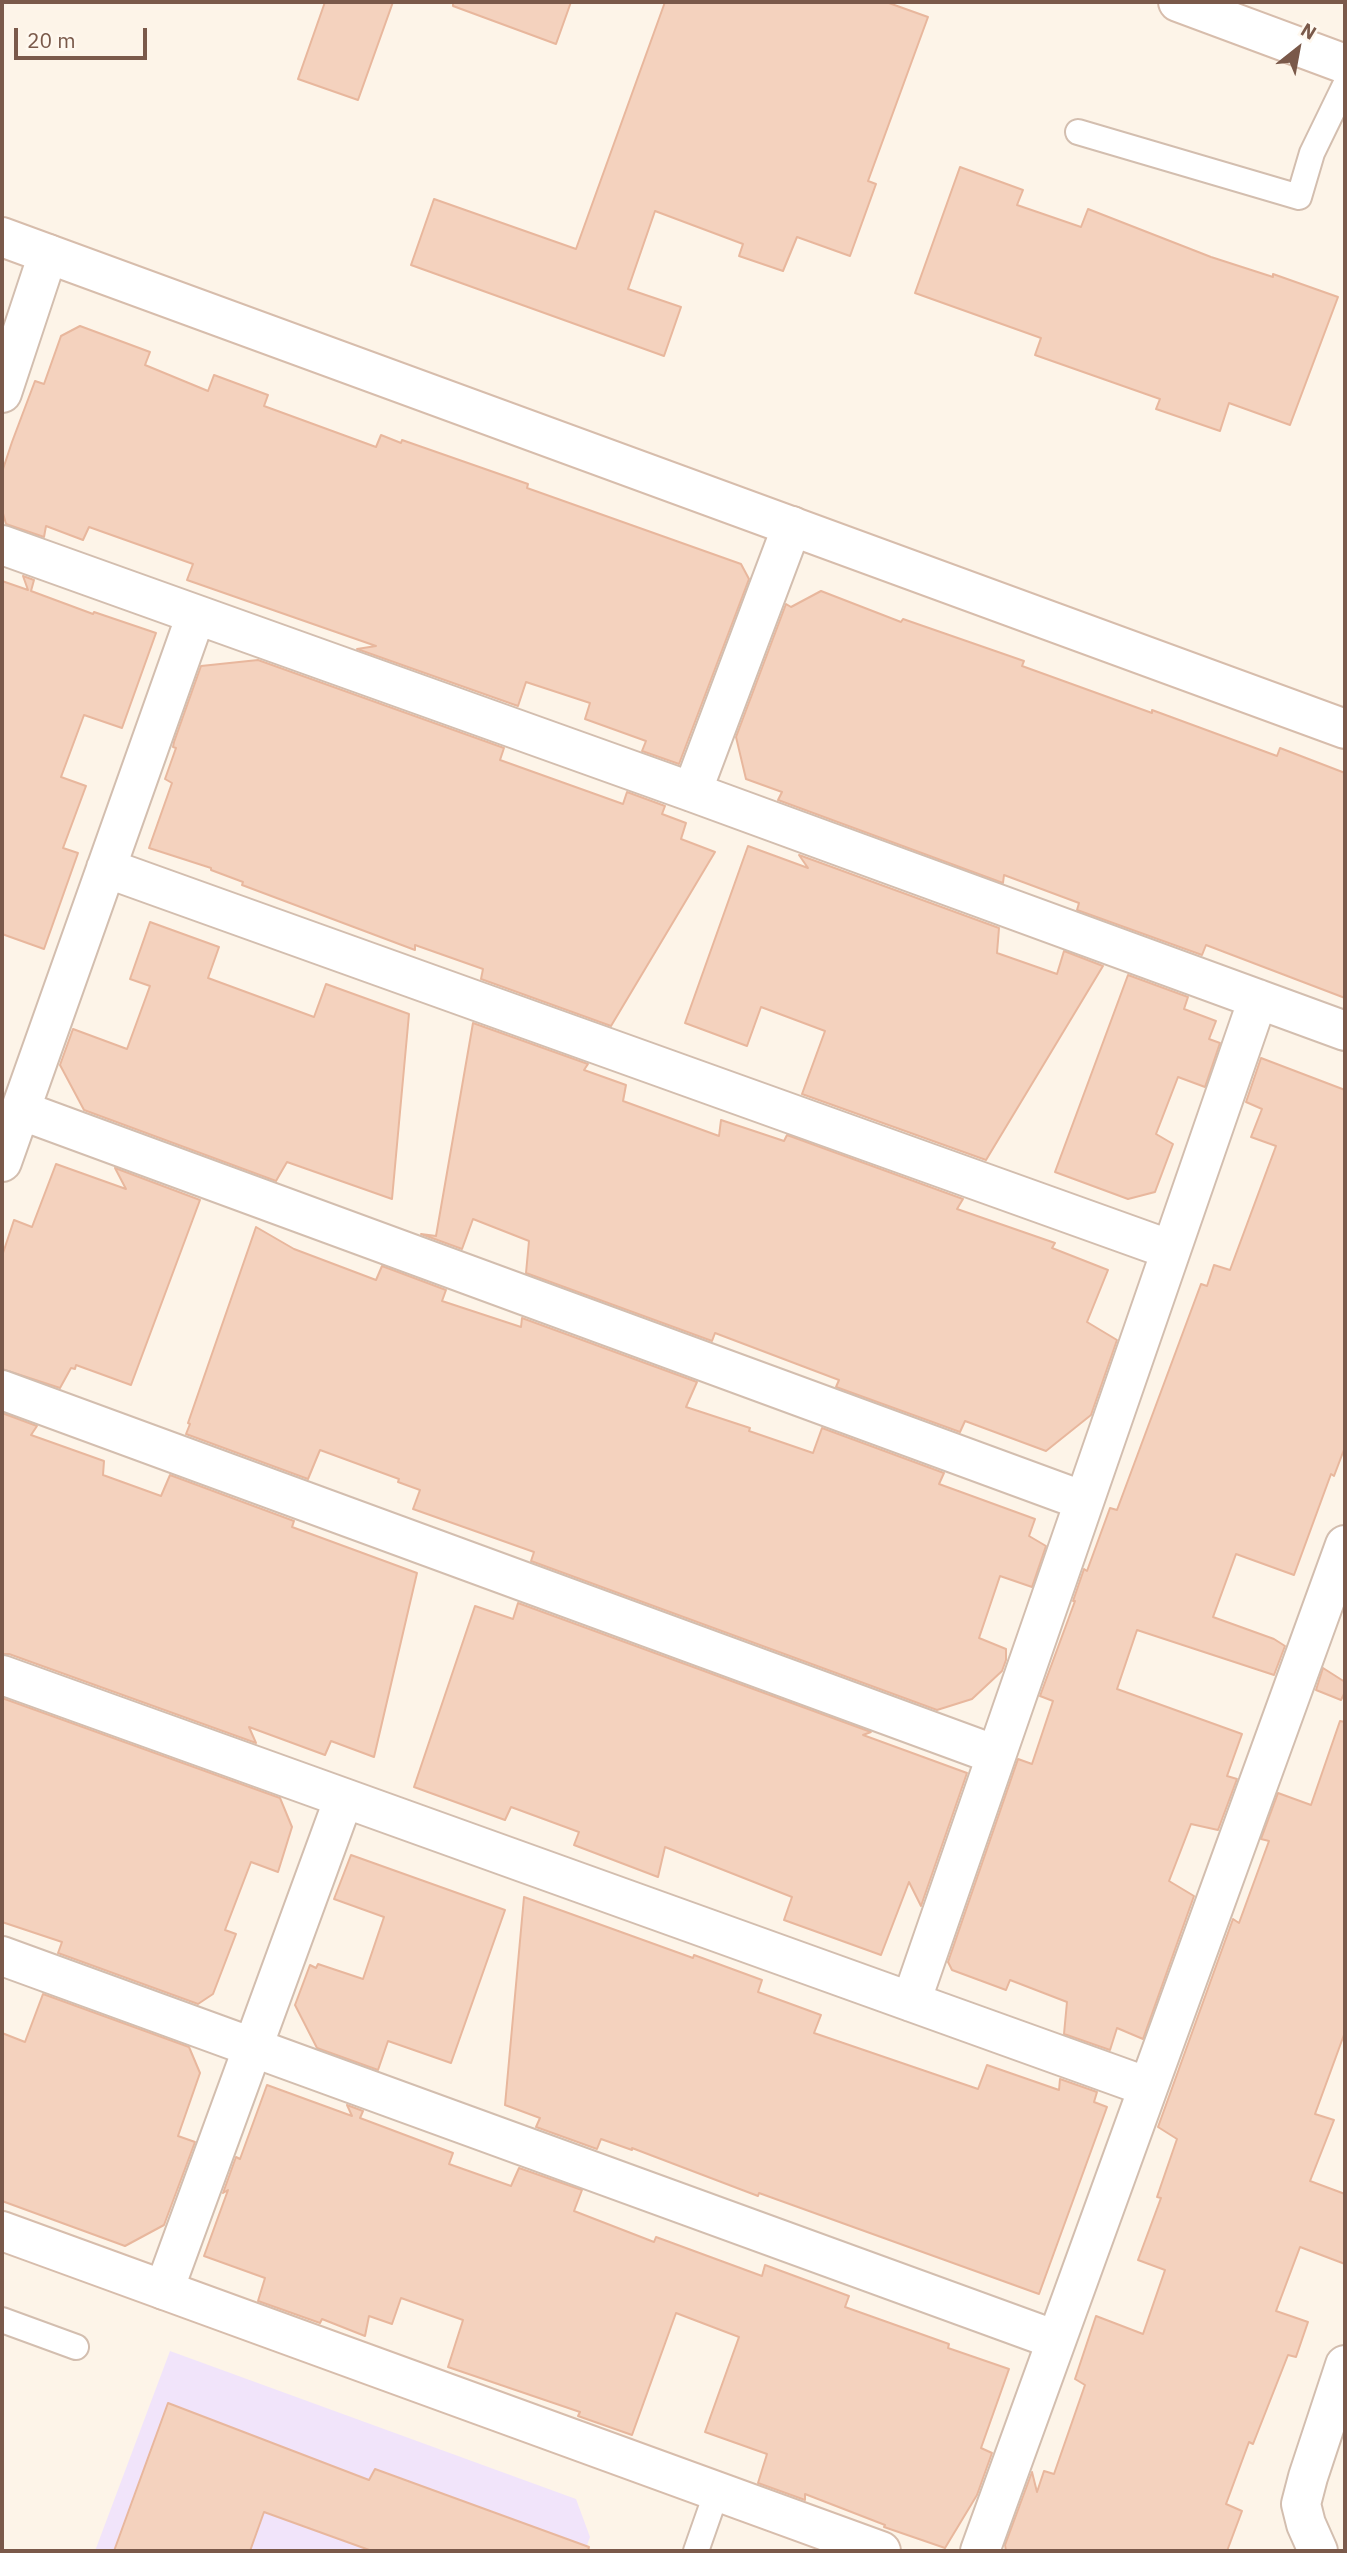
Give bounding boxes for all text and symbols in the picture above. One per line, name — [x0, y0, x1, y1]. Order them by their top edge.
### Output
scale bar — [18, 14, 150, 58]
north arrow — [1263, 14, 1333, 84]
text: N — [1297, 17, 1321, 45]
text: 20 m — [27, 26, 76, 54]

